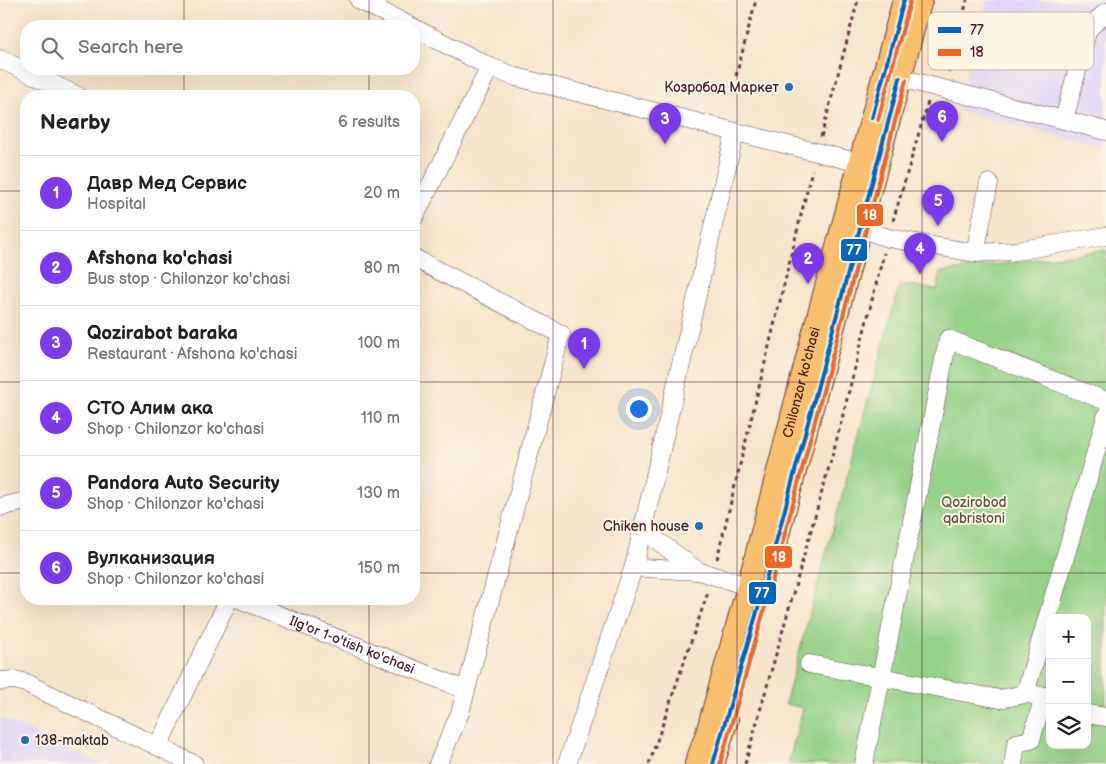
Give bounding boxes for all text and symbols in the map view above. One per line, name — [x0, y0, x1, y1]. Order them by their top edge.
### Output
legend — [928, 12, 1094, 70]
search box — [20, 20, 420, 75]
text: 77 — [970, 22, 984, 39]
icon: search — [38, 34, 66, 62]
text: Search here — [78, 36, 183, 59]
text: 18 — [970, 44, 984, 61]
place label: Козробод Маркет — [664, 79, 779, 96]
marker: Козробод Маркет — [783, 81, 795, 93]
pin: 6 — [926, 101, 958, 142]
pin: 3 — [649, 103, 681, 144]
text: Nearby — [40, 110, 110, 135]
text: 6 results — [338, 113, 400, 132]
text: Давр Мед Сервис — [87, 172, 247, 195]
text: 1 — [53, 184, 59, 203]
text: 20 m — [364, 184, 400, 203]
pin: 5 — [922, 185, 954, 226]
text: Hospital — [87, 195, 146, 214]
line badge: 18 — [856, 203, 884, 227]
text: 18 — [863, 207, 877, 224]
pin: 4 — [904, 233, 936, 274]
line badge: 77 — [840, 238, 868, 262]
text: 77 — [846, 242, 862, 259]
pin: 2 — [792, 243, 824, 284]
text: Afshona ko'chasi — [87, 247, 232, 270]
text: 2 — [51, 259, 61, 278]
text: 80 m — [364, 259, 400, 278]
text: Bus stop · Chilonzor ko'chasi — [87, 270, 290, 289]
text: Qozirabot baraka — [87, 322, 238, 345]
street label: Chilonzor ko'chasi — [779, 325, 824, 440]
pin: 1 — [568, 328, 600, 369]
text: 3 — [51, 334, 61, 353]
text: 100 m — [357, 334, 400, 353]
text: Restaurant · Afshona ko'chasi — [87, 345, 297, 364]
your location — [626, 396, 652, 422]
text: СТО Алим ака — [87, 397, 213, 420]
text: 4 — [51, 409, 61, 428]
text: 110 m — [361, 409, 400, 428]
text: Shop · Chilonzor ko'chasi — [87, 420, 264, 439]
text: Pandora Auto Security — [87, 472, 280, 495]
text: 5 — [51, 484, 61, 503]
text: 130 m — [357, 484, 400, 503]
park label: Qozirobod qabristoni — [941, 494, 1007, 527]
text: Shop · Chilonzor ko'chasi — [87, 495, 264, 514]
place label: Chiken house — [603, 518, 689, 535]
marker: Chiken house — [693, 520, 705, 532]
line badge: 18 — [764, 545, 793, 569]
text: Вулканизация — [87, 547, 215, 570]
text: 18 — [772, 549, 786, 566]
text: 6 — [51, 559, 61, 578]
text: 150 m — [358, 559, 400, 578]
text: Shop · Chilonzor ko'chasi — [87, 570, 264, 589]
line badge: 77 — [748, 581, 777, 605]
text: 77 — [754, 585, 770, 602]
street label: Ilg'or 1-o'tish ko'chasi — [287, 612, 417, 678]
map controls — [1046, 614, 1091, 749]
button: + — [1046, 614, 1091, 659]
button: − — [1046, 659, 1091, 704]
button: layers — [1046, 704, 1091, 749]
place label: 138-maktab — [35, 732, 109, 749]
marker: 138-maktab — [19, 734, 31, 746]

